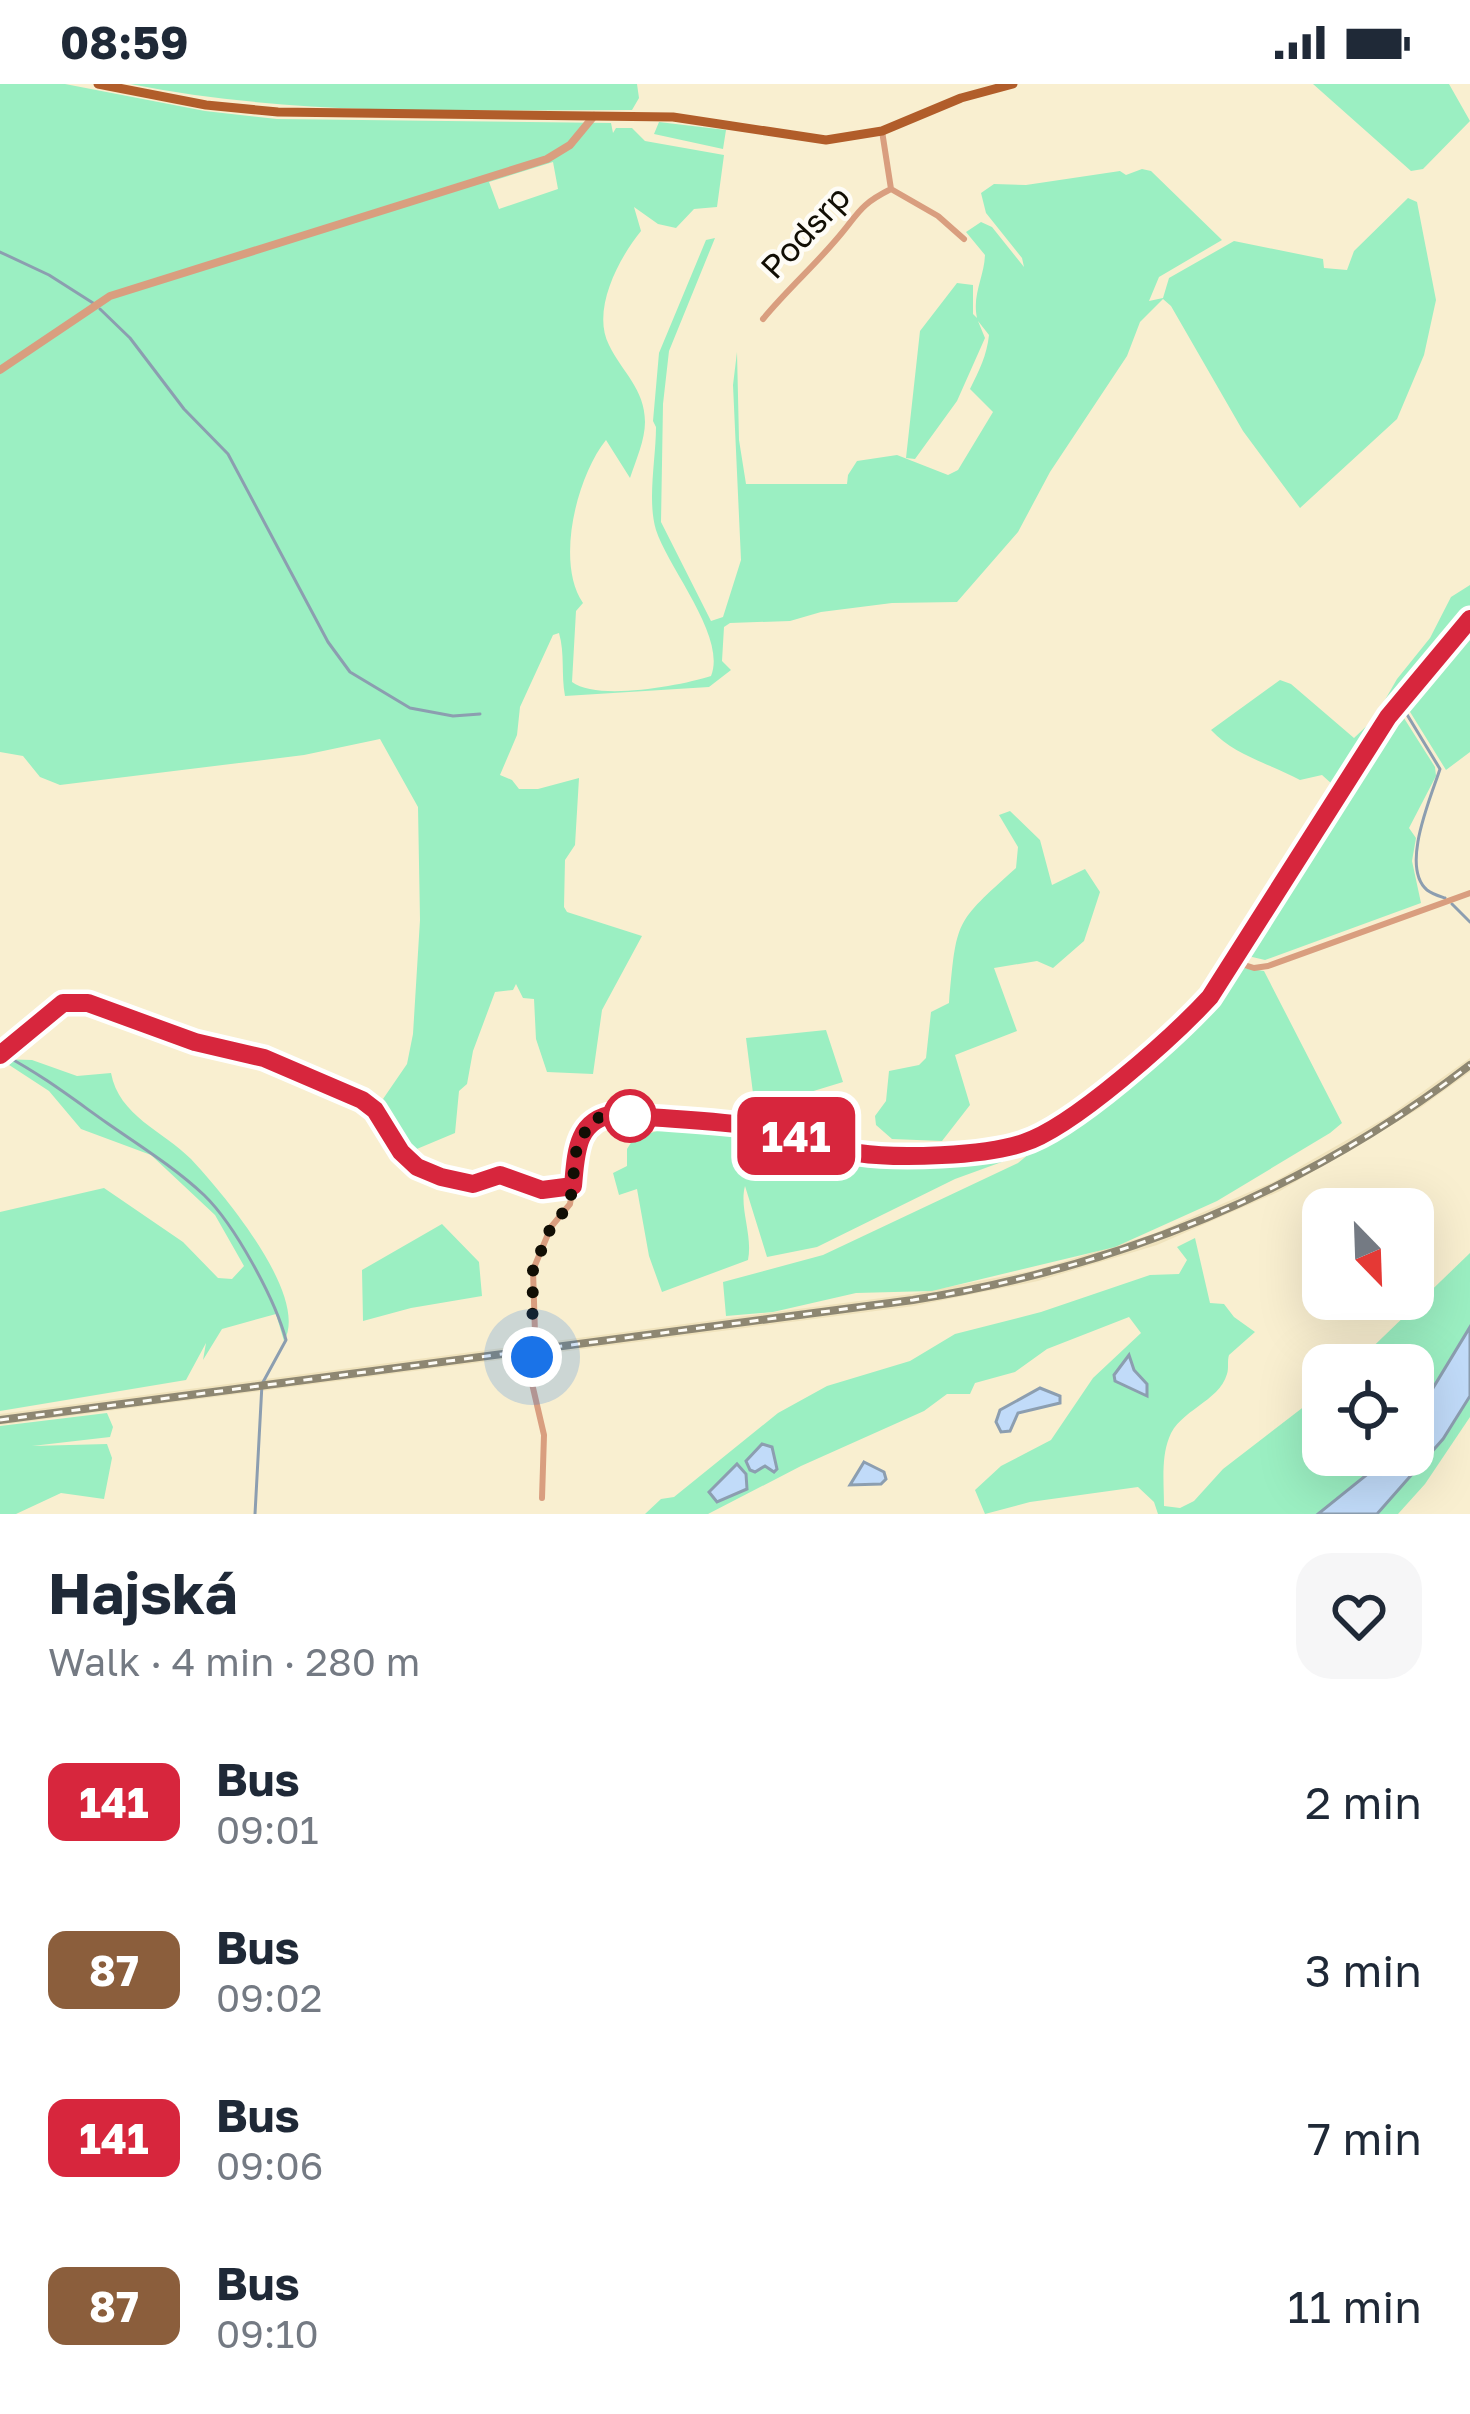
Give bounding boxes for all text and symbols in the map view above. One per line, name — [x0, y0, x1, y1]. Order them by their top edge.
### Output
text: 08:59 — [60, 15, 188, 69]
street label: Podsrp — [752, 177, 857, 286]
unlabelled marker — [605, 1091, 655, 1141]
line badge: 141 — [727, 1097, 865, 1175]
text: 141 — [761, 1111, 831, 1161]
north arrow — [1302, 1188, 1434, 1320]
map controls — [1302, 1188, 1434, 1476]
your location — [502, 1327, 562, 1387]
button: locate — [1302, 1344, 1434, 1476]
button: heart — [1296, 1553, 1422, 1679]
text: Hajská — [48, 1558, 237, 1627]
text: Walk · 4 min · 280 m — [48, 1638, 420, 1685]
text: Bus — [216, 1752, 300, 1806]
text: 2 min — [1305, 1775, 1422, 1829]
text: 141 — [79, 1777, 149, 1827]
text: 09:01 — [216, 1806, 319, 1853]
text: Bus — [216, 1920, 300, 1974]
text: 3 min — [1305, 1943, 1422, 1997]
text: 87 — [89, 1945, 139, 1995]
text: 09:02 — [216, 1974, 322, 2021]
text: Bus — [216, 2088, 300, 2142]
text: 7 min — [1307, 2111, 1422, 2165]
text: 141 — [79, 2113, 149, 2163]
text: 09:06 — [216, 2142, 323, 2189]
text: Bus — [216, 2256, 300, 2310]
text: 11 min — [1288, 2279, 1422, 2333]
text: 87 — [89, 2281, 139, 2331]
text: 09:10 — [216, 2310, 319, 2357]

